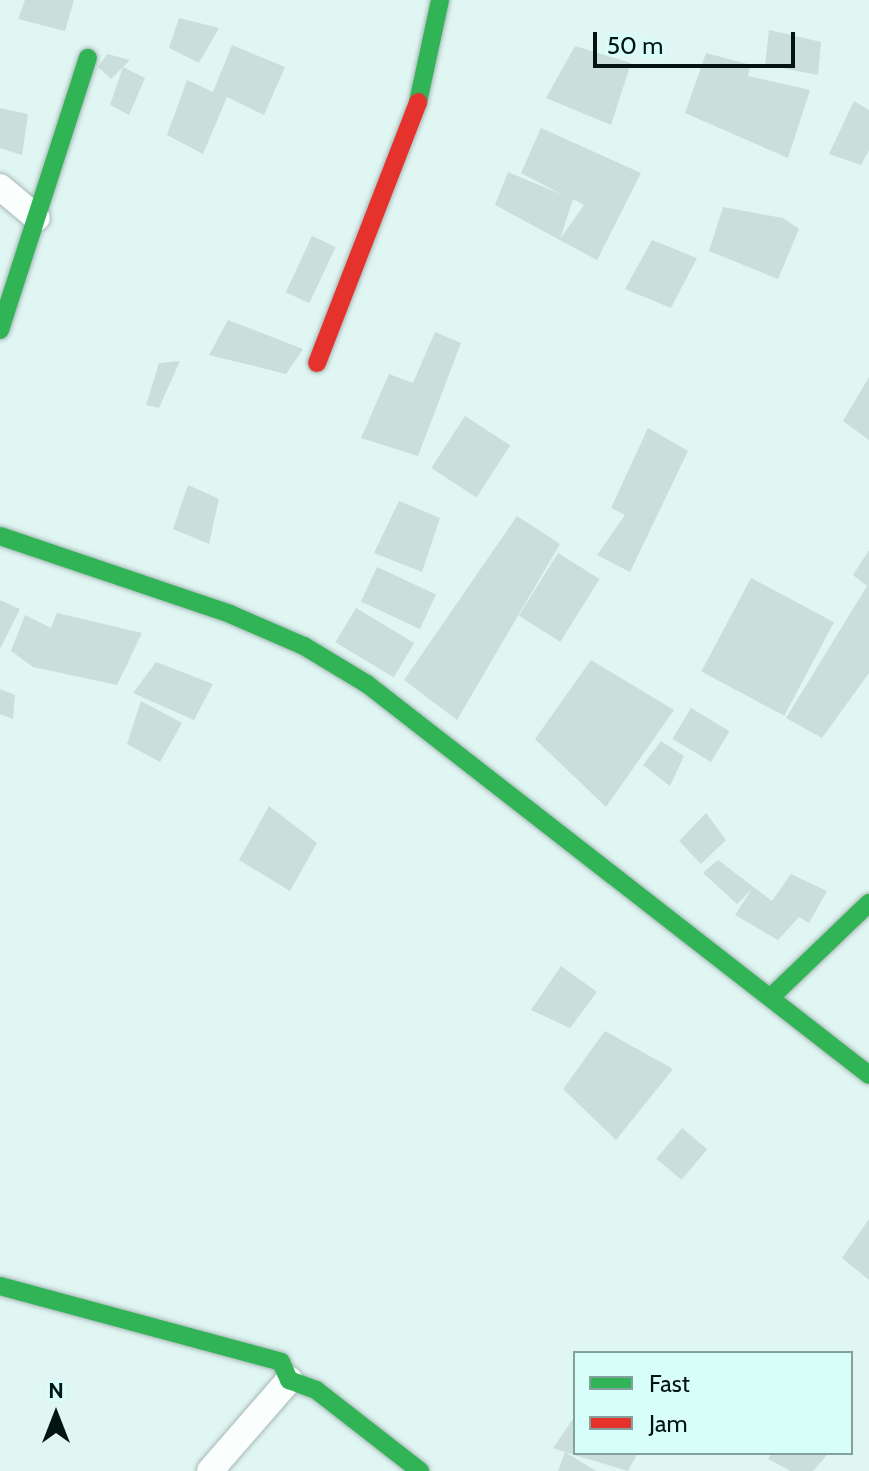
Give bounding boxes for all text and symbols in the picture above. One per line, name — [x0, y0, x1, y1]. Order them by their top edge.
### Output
scale bar — [597, 16, 799, 66]
text: 50 m — [607, 31, 663, 60]
legend — [573, 1351, 853, 1455]
text: Fast — [649, 1369, 690, 1398]
north arrow — [16, 1375, 96, 1455]
text: N — [48, 1377, 64, 1404]
text: Jam — [649, 1409, 687, 1438]

